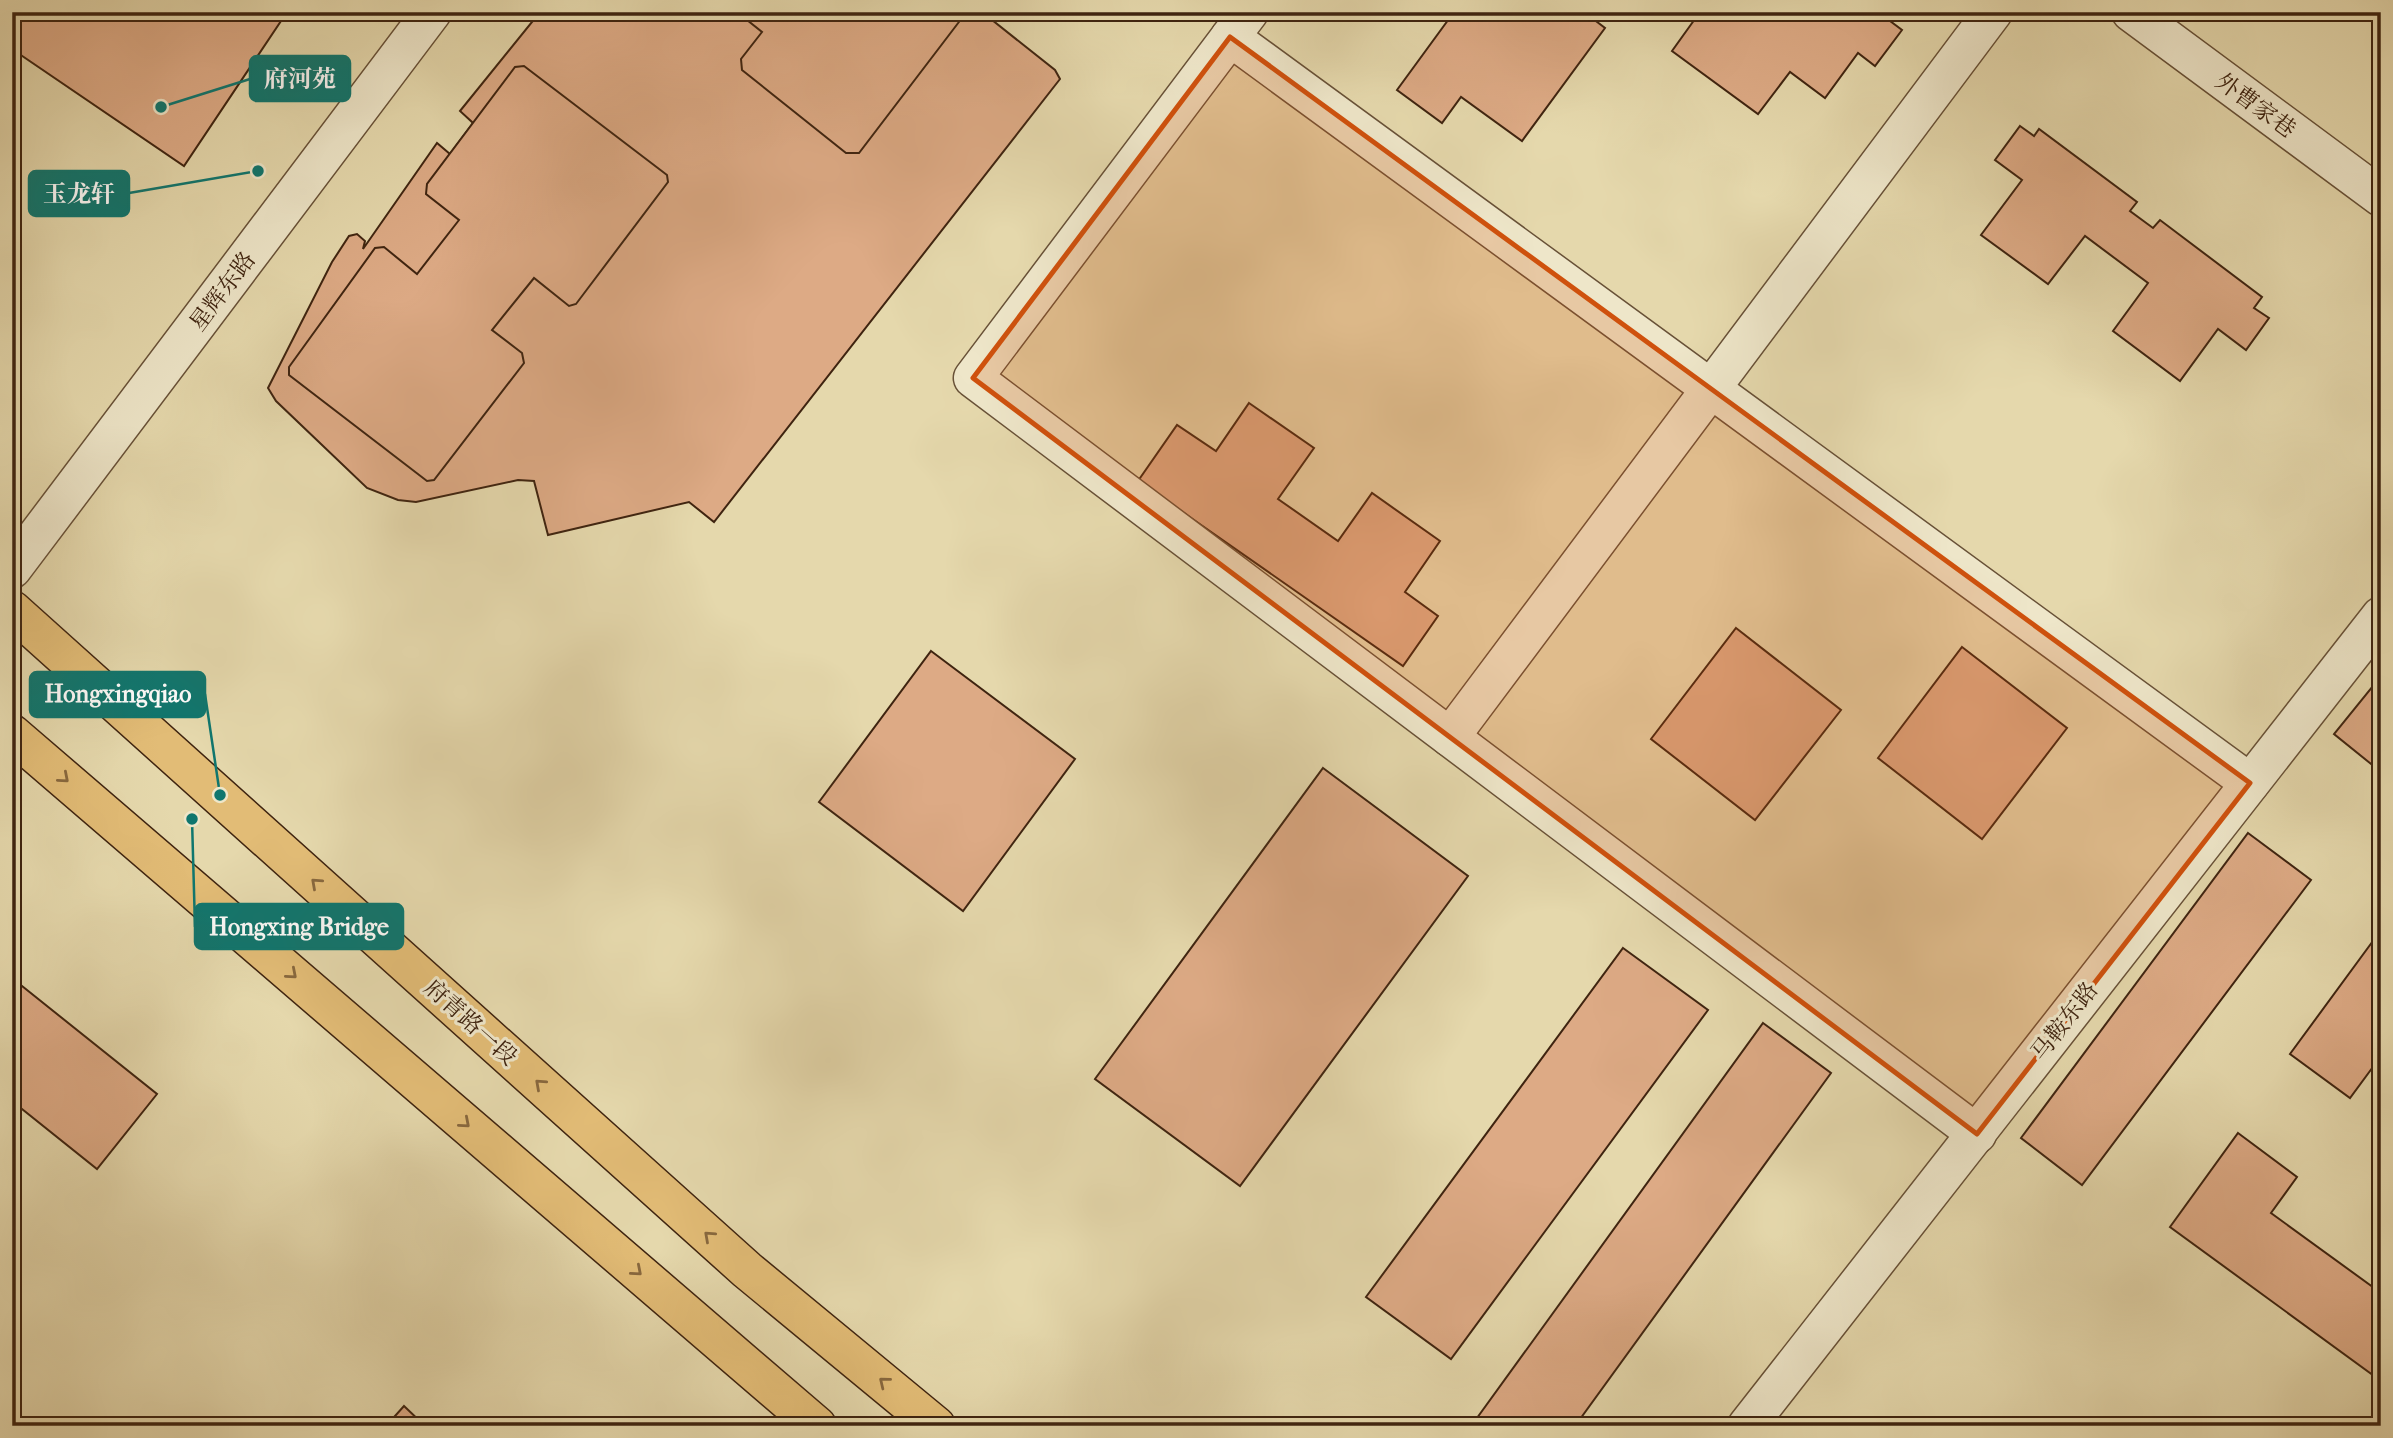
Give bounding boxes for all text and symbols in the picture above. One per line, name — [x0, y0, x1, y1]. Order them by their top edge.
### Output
callout: 府河苑 — [250, 56, 350, 101]
text: 府河苑 — [264, 65, 336, 93]
street label: 外曹家巷 — [2211, 67, 2301, 143]
callout: 玉龙轩 — [29, 171, 129, 216]
text: 玉龙轩 — [43, 180, 115, 208]
street label: 星辉东路 — [184, 246, 261, 336]
callout: Hongxingqiao — [30, 672, 205, 717]
text: Hongxingqiao — [45, 680, 191, 708]
one-way arrow — [56, 770, 69, 782]
one-way arrow — [311, 879, 324, 891]
callout: Hongxing Bridge — [195, 904, 403, 949]
text: Hongxing Bridge — [209, 913, 389, 941]
one-way arrow — [284, 966, 297, 978]
street label: 府青路一段 — [419, 974, 522, 1071]
street label: 马鞍东路 — [2025, 977, 2103, 1066]
one-way arrow — [535, 1080, 548, 1092]
one-way arrow — [456, 1115, 469, 1127]
one-way arrow — [705, 1232, 718, 1244]
one-way arrow — [629, 1263, 642, 1275]
one-way arrow — [879, 1378, 891, 1391]

